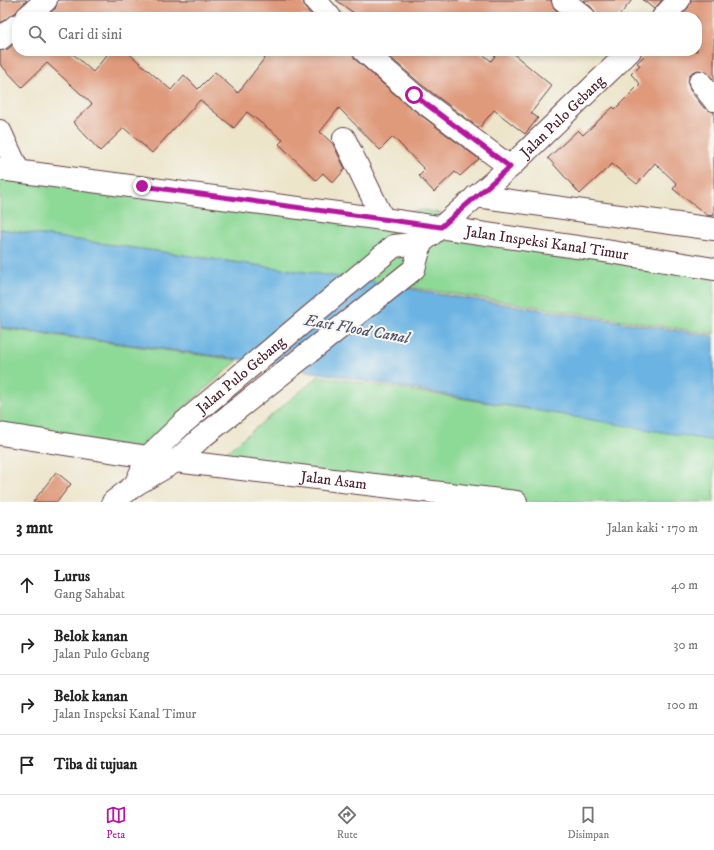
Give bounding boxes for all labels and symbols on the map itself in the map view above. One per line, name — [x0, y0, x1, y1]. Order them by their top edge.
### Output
street label: Jalan Pulo Gebang — [515, 71, 609, 163]
route start — [405, 86, 423, 104]
route end — [133, 177, 151, 195]
street label: Jalan Inspeksi Kanal Timur — [462, 221, 630, 264]
water label: East Flood Canal — [302, 310, 413, 348]
street label: Jalan Pulo Gebang — [191, 331, 290, 419]
street label: Jalan Asam — [298, 466, 368, 493]

